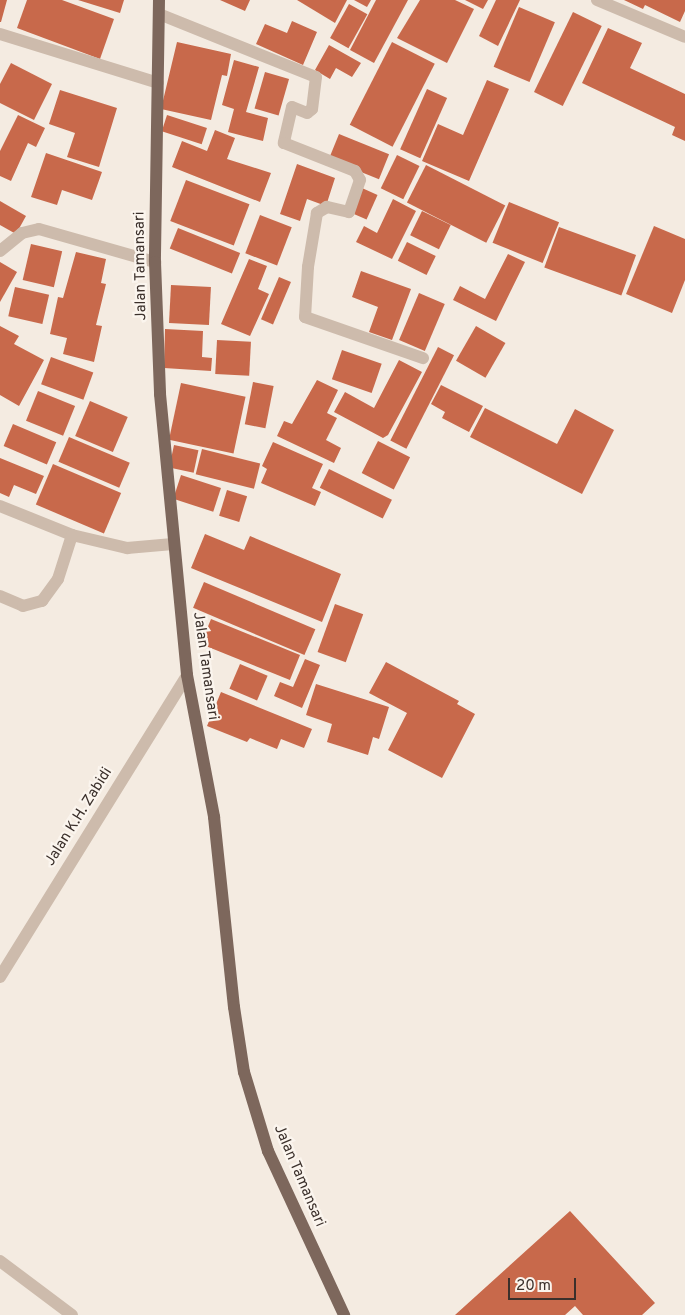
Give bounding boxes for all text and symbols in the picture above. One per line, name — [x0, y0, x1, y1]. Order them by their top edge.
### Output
street label: Jalan Tamansari — [131, 211, 151, 321]
street label: Jalan Tamansari — [188, 610, 222, 722]
street label: Jalan K.H. Zabidi — [41, 764, 117, 870]
street label: Jalan Tamansari — [269, 1122, 329, 1230]
scale bar — [510, 1268, 578, 1300]
text: 20 m — [516, 1277, 551, 1296]

